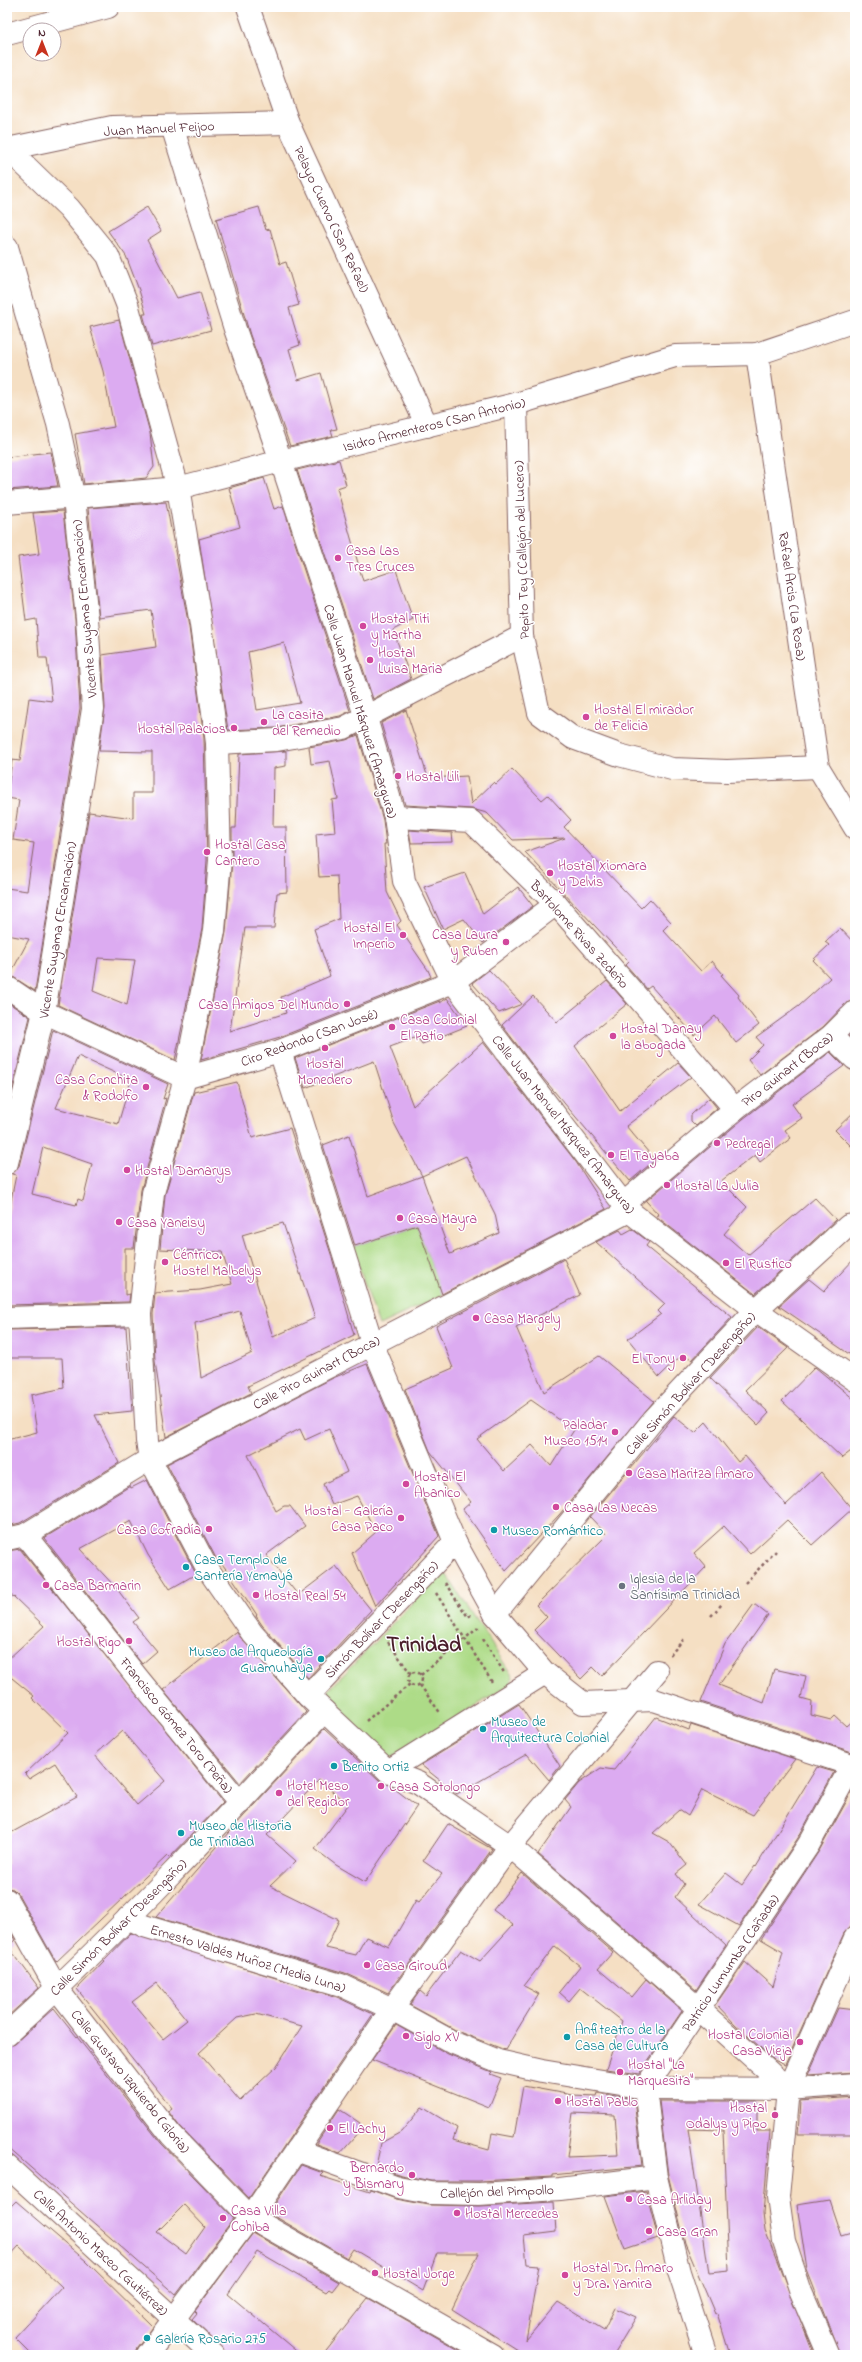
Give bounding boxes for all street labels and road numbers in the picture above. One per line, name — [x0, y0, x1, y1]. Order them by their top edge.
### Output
street label: Juan Manuel Feijoo — [103, 116, 215, 143]
street label: Pelayo Cuervo (San Rafael) — [286, 143, 374, 297]
street label: Isidro Armenteros (San Antonio) — [341, 393, 528, 458]
street label: Pepito Tey (Callejón del Lucero) — [509, 460, 537, 640]
street label: Vicente Suyama (Encarnación) — [67, 519, 105, 700]
street label: Rafael Arcis (La Rosa) — [772, 530, 811, 662]
street label: Calle Juan Manuel Márquez (Amargura) — [316, 602, 402, 821]
street label: Vicente Suyama (Encarnación) — [34, 840, 84, 1021]
street label: Bartolome Rivas Zedeño — [524, 875, 633, 994]
street label: Ciro Redondo (San José) — [238, 1004, 381, 1073]
street label: Piro Guinart (Boca) — [737, 1028, 838, 1113]
street label: Calle Juan Manuel Márquez (Amargura) — [485, 1031, 640, 1220]
street label: Calle Simón Bolívar (Desengaño) — [621, 1308, 762, 1461]
street label: Calle Piro Guinart (Boca) — [249, 1331, 384, 1416]
street label: Simón Bolívar (Desengaño) — [320, 1556, 445, 1684]
street label: Francisco Gómez Toro (Peña) — [114, 1652, 237, 1799]
street label: Calle Simón Bolívar (Desengaño) — [46, 1855, 193, 2002]
street label: Patricio Lumumba (Cañada) — [677, 1891, 785, 2037]
street label: Ernesto Valdés Muñoz (Media Luna) — [147, 1920, 348, 1999]
street label: Calle Gustavo Izquierdo (Gloria) — [65, 2006, 195, 2158]
street label: Callejón del Pimpollo — [440, 2180, 554, 2205]
street label: Calle Antonio Maceo (Gutiérrez) — [28, 2185, 172, 2321]

